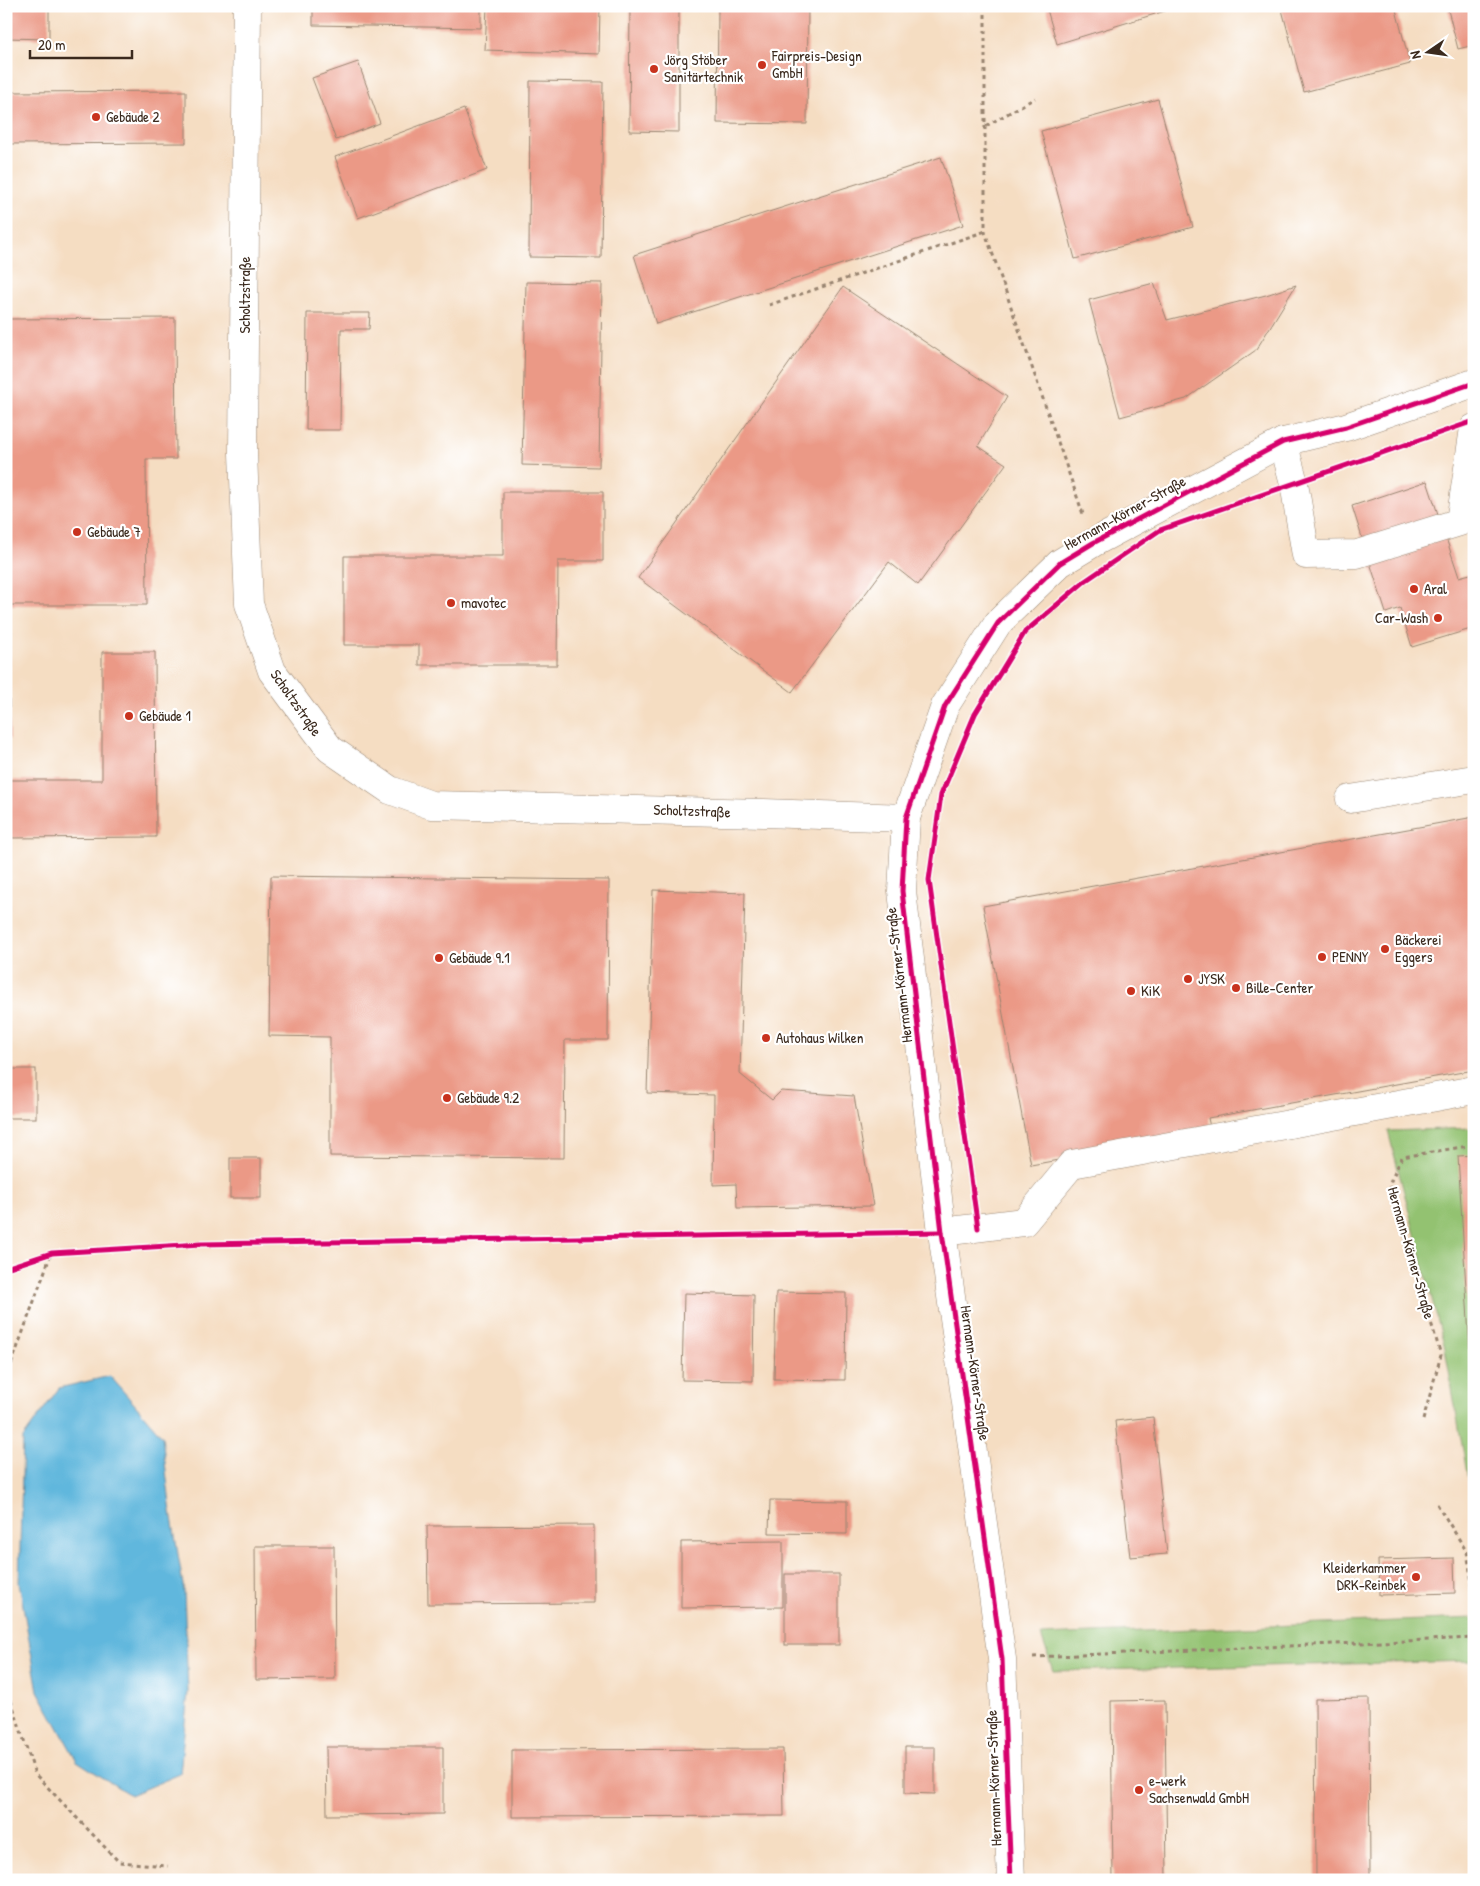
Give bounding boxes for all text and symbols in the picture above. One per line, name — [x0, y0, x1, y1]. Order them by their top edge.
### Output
scale bar — [30, 28, 132, 60]
north arrow — [1402, 28, 1452, 78]
text: 20 m — [38, 34, 65, 55]
place label: Fairpreis-Design GmbH — [771, 45, 862, 83]
place label: Jörg Stöber Sanitärtechnik — [664, 49, 743, 87]
text: N — [1405, 49, 1425, 61]
marker: Fairpreis-Design GmbH — [756, 59, 768, 71]
marker: Jörg Stöber Sanitärtechnik — [648, 63, 660, 75]
place label: Gebäude 2 — [106, 106, 160, 127]
marker: Gebäude 2 — [90, 111, 102, 123]
street label: Scholtzstraße — [234, 256, 255, 334]
street label: Hermann-Körner-Straße — [1060, 470, 1189, 555]
place label: Gebäude 7 — [87, 521, 141, 542]
marker: Gebäude 7 — [71, 526, 83, 538]
place label: Aral — [1424, 578, 1447, 599]
marker: Aral — [1408, 583, 1420, 595]
place label: mavotec — [461, 592, 506, 613]
marker: mavotec — [445, 597, 457, 609]
place label: Car-Wash — [1375, 607, 1428, 628]
marker: Car-Wash — [1432, 612, 1444, 624]
street label: Scholtzstraße — [266, 665, 327, 740]
place label: Gebäude 1 — [139, 705, 191, 726]
marker: Gebäude 1 — [123, 710, 135, 722]
street label: Scholtzstraße — [653, 799, 731, 822]
street label: Hermann-Körner-Straße — [880, 906, 917, 1044]
place label: Bäckerei Eggers — [1395, 929, 1442, 967]
marker: Bäckerei Eggers — [1379, 943, 1391, 955]
place label: PENNY — [1332, 946, 1369, 967]
place label: Gebäude 9.1 — [449, 947, 510, 968]
marker: PENNY — [1316, 951, 1328, 963]
marker: Gebäude 9.1 — [433, 952, 445, 964]
place label: JYSK — [1198, 968, 1225, 989]
marker: JYSK — [1182, 973, 1194, 985]
place label: Bille-Center — [1246, 977, 1314, 998]
place label: KiK — [1141, 980, 1160, 1001]
marker: Bille-Center — [1230, 982, 1242, 994]
marker: KiK — [1125, 985, 1137, 997]
place label: Autohaus Wilken — [776, 1027, 864, 1048]
marker: Autohaus Wilken — [760, 1032, 772, 1044]
place label: Gebäude 9.2 — [457, 1087, 519, 1108]
marker: Gebäude 9.2 — [441, 1092, 453, 1104]
street label: Hermann-Körner-Straße — [1383, 1184, 1440, 1321]
street label: Hermann-Körner-Straße — [956, 1304, 995, 1442]
place label: Kleiderkammer DRK-Reinbek — [1323, 1557, 1406, 1595]
marker: Kleiderkammer DRK-Reinbek — [1410, 1571, 1422, 1583]
street label: Hermann-Körner-Straße — [981, 1710, 1006, 1847]
place label: e-werk Sachsenwald GmbH — [1149, 1770, 1249, 1808]
marker: e-werk Sachsenwald GmbH — [1133, 1784, 1145, 1796]

